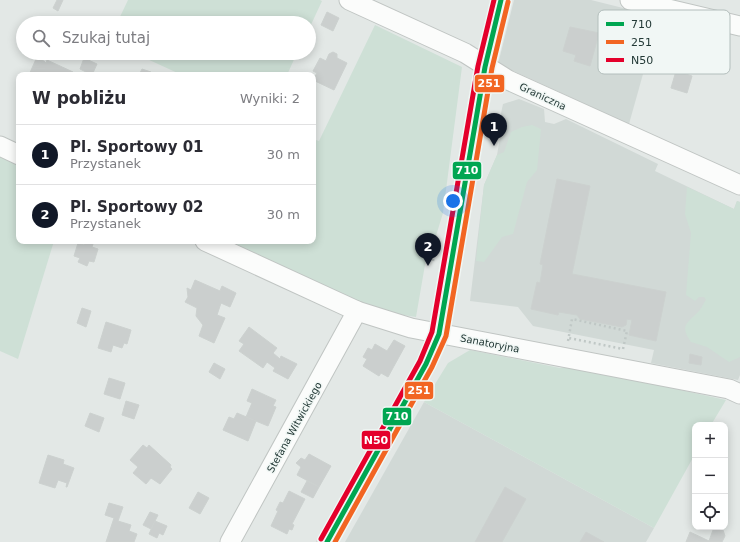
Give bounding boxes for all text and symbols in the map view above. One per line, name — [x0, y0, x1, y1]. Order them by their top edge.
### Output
legend — [598, 10, 730, 74]
search box — [16, 16, 316, 60]
text: 710 — [631, 18, 652, 31]
icon: search — [30, 27, 52, 49]
text: Szukaj tutaj — [62, 29, 150, 47]
text: 251 — [631, 36, 652, 49]
text: N50 — [631, 54, 653, 67]
line badge: 251 — [474, 74, 505, 93]
text: 251 — [478, 77, 500, 90]
street label: Graniczna — [518, 81, 568, 112]
text: W pobliżu — [32, 88, 126, 108]
text: Wyniki: 2 — [240, 91, 300, 106]
pin: 1 — [481, 113, 507, 146]
text: Pl. Sportowy 01 — [70, 138, 204, 156]
text: 1 — [40, 147, 50, 162]
text: 30 m — [267, 147, 300, 162]
text: Przystanek — [70, 156, 141, 171]
line badge: 710 — [452, 161, 482, 180]
text: 710 — [456, 164, 479, 177]
your location — [443, 191, 463, 211]
text: Pl. Sportowy 02 — [70, 198, 204, 216]
text: 2 — [40, 207, 50, 222]
text: 30 m — [267, 207, 300, 222]
text: Przystanek — [70, 216, 141, 231]
pin: 2 — [415, 233, 441, 266]
street label: Sanatoryjna — [459, 332, 521, 355]
street label: Stefana Witwickiego — [265, 380, 324, 474]
line badge: 251 — [404, 381, 434, 400]
text: 251 — [408, 384, 430, 397]
line badge: 710 — [382, 407, 412, 426]
text: 710 — [386, 410, 409, 423]
map controls — [692, 422, 728, 530]
button: + — [692, 422, 728, 458]
line badge: N50 — [361, 430, 391, 450]
text: N50 — [364, 434, 389, 447]
button: − — [692, 458, 728, 494]
button: locate — [692, 494, 728, 530]

